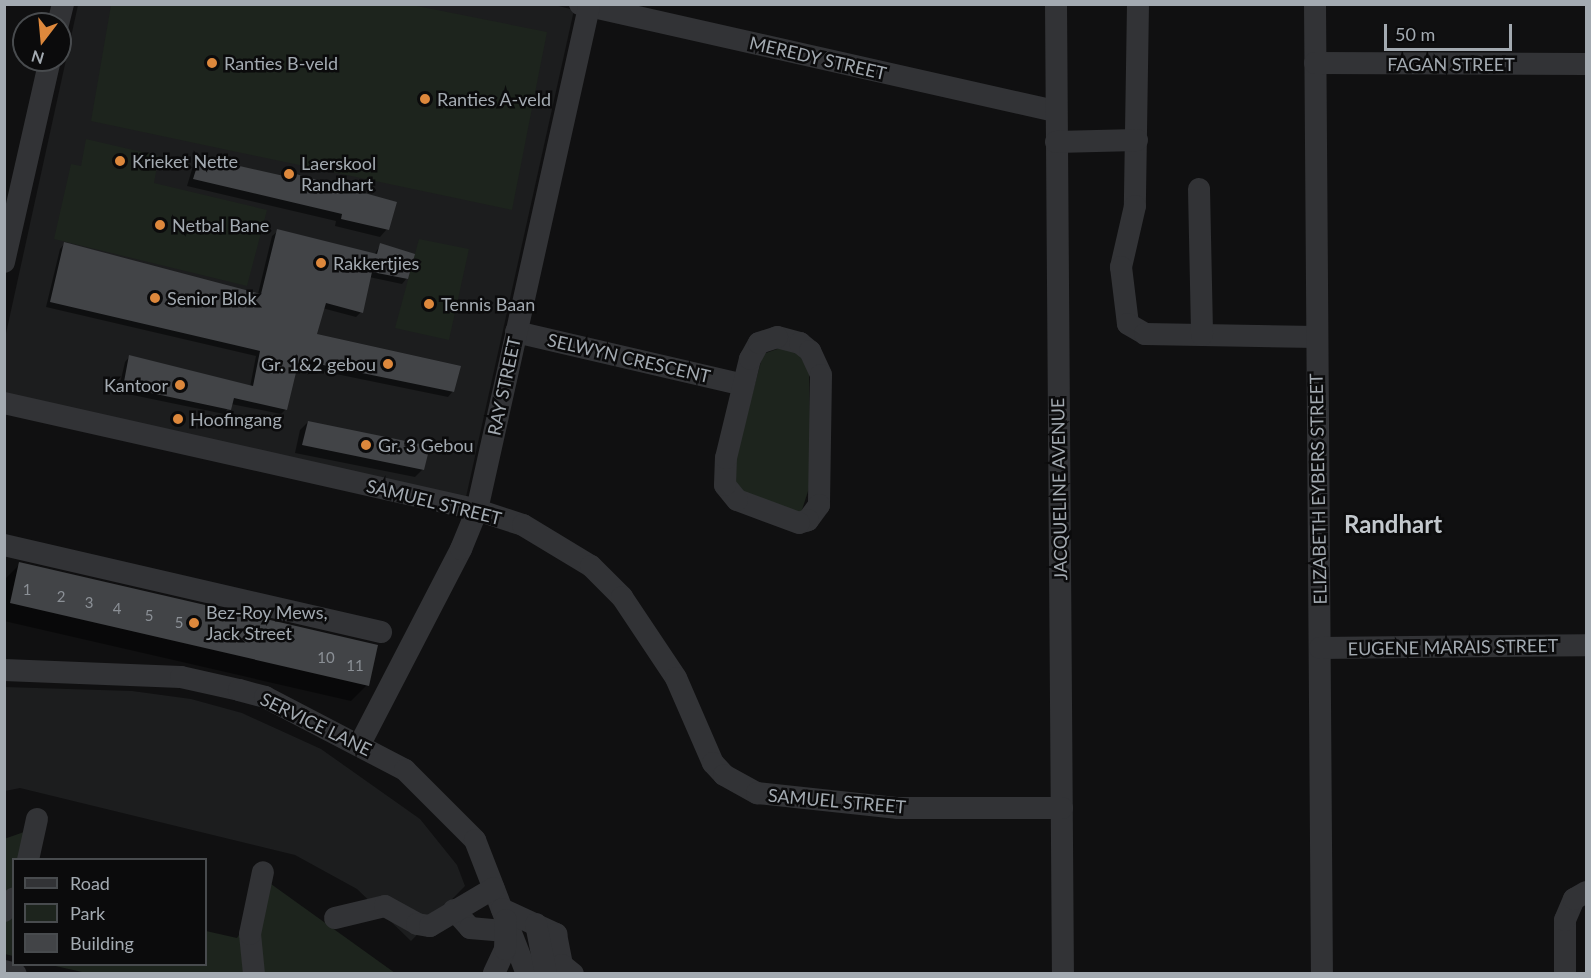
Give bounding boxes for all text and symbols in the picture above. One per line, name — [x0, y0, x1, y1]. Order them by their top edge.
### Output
north arrow — [12, 12, 72, 72]
scale bar — [1387, 12, 1514, 50]
text: 50 m — [1395, 23, 1435, 45]
street label: MEREDY STREET — [747, 32, 889, 84]
text: N — [29, 47, 46, 69]
place label: Ranties B-veld — [224, 52, 338, 74]
street label: FAGAN STREET — [1387, 53, 1515, 75]
marker: Ranties B-veld — [205, 56, 219, 70]
place label: Ranties A-veld — [437, 88, 552, 110]
marker: Ranties A-veld — [418, 92, 432, 106]
place label: Krieket Nette — [132, 150, 238, 172]
place label: Laerskool Randhart — [301, 153, 376, 195]
marker: Krieket Nette — [113, 154, 127, 168]
marker: Laerskool Randhart — [282, 167, 296, 181]
place label: Netbal Bane — [172, 214, 269, 236]
marker: Netbal Bane — [153, 218, 167, 232]
place label: Rakkertjies — [333, 252, 419, 274]
marker: Rakkertjies — [314, 256, 328, 270]
place label: Senior Blok — [167, 287, 257, 309]
marker: Senior Blok — [148, 291, 162, 305]
place label: Tennis Baan — [441, 293, 535, 315]
marker: Tennis Baan — [422, 297, 436, 311]
street label: SELWYN CRESCENT — [545, 329, 713, 387]
street label: RAY STREET — [483, 334, 525, 438]
place label: Gr. 1&2 gebou — [261, 353, 376, 375]
marker: Gr. 1&2 gebou — [381, 357, 395, 371]
street label: ELIZABETH EYBERS STREET — [1305, 373, 1331, 605]
place label: Kantoor — [104, 374, 168, 396]
marker: Kantoor — [173, 378, 187, 392]
street label: JACQUELINE AVENUE — [1047, 397, 1071, 581]
place label: Hoofingang — [190, 408, 282, 430]
marker: Hoofingang — [171, 412, 185, 426]
place label: Gr. 3 Gebou — [378, 434, 474, 456]
marker: Gr. 3 Gebou — [359, 438, 373, 452]
street label: SAMUEL STREET — [364, 475, 504, 529]
district label: Randhart — [1344, 510, 1442, 538]
house number: 1 — [23, 581, 31, 599]
house number: 2 — [57, 588, 65, 606]
house number: 3 — [85, 594, 93, 612]
house number: 4 — [113, 600, 121, 618]
place label: Bez-Roy Mews, Jack Street — [206, 602, 328, 644]
house number: 5 — [145, 607, 153, 625]
house number: 5 — [175, 614, 183, 632]
marker: Bez-Roy Mews, Jack Street — [187, 616, 201, 630]
street label: EUGENE MARAIS STREET — [1347, 634, 1559, 660]
house number: 10 — [317, 649, 335, 667]
house number: 11 — [346, 657, 364, 675]
street label: SERVICE LANE — [257, 688, 375, 760]
street label: SAMUEL STREET — [767, 784, 907, 818]
legend — [12, 858, 207, 966]
text: Road — [70, 872, 110, 894]
text: Park — [70, 902, 105, 924]
text: Building — [70, 932, 134, 954]

